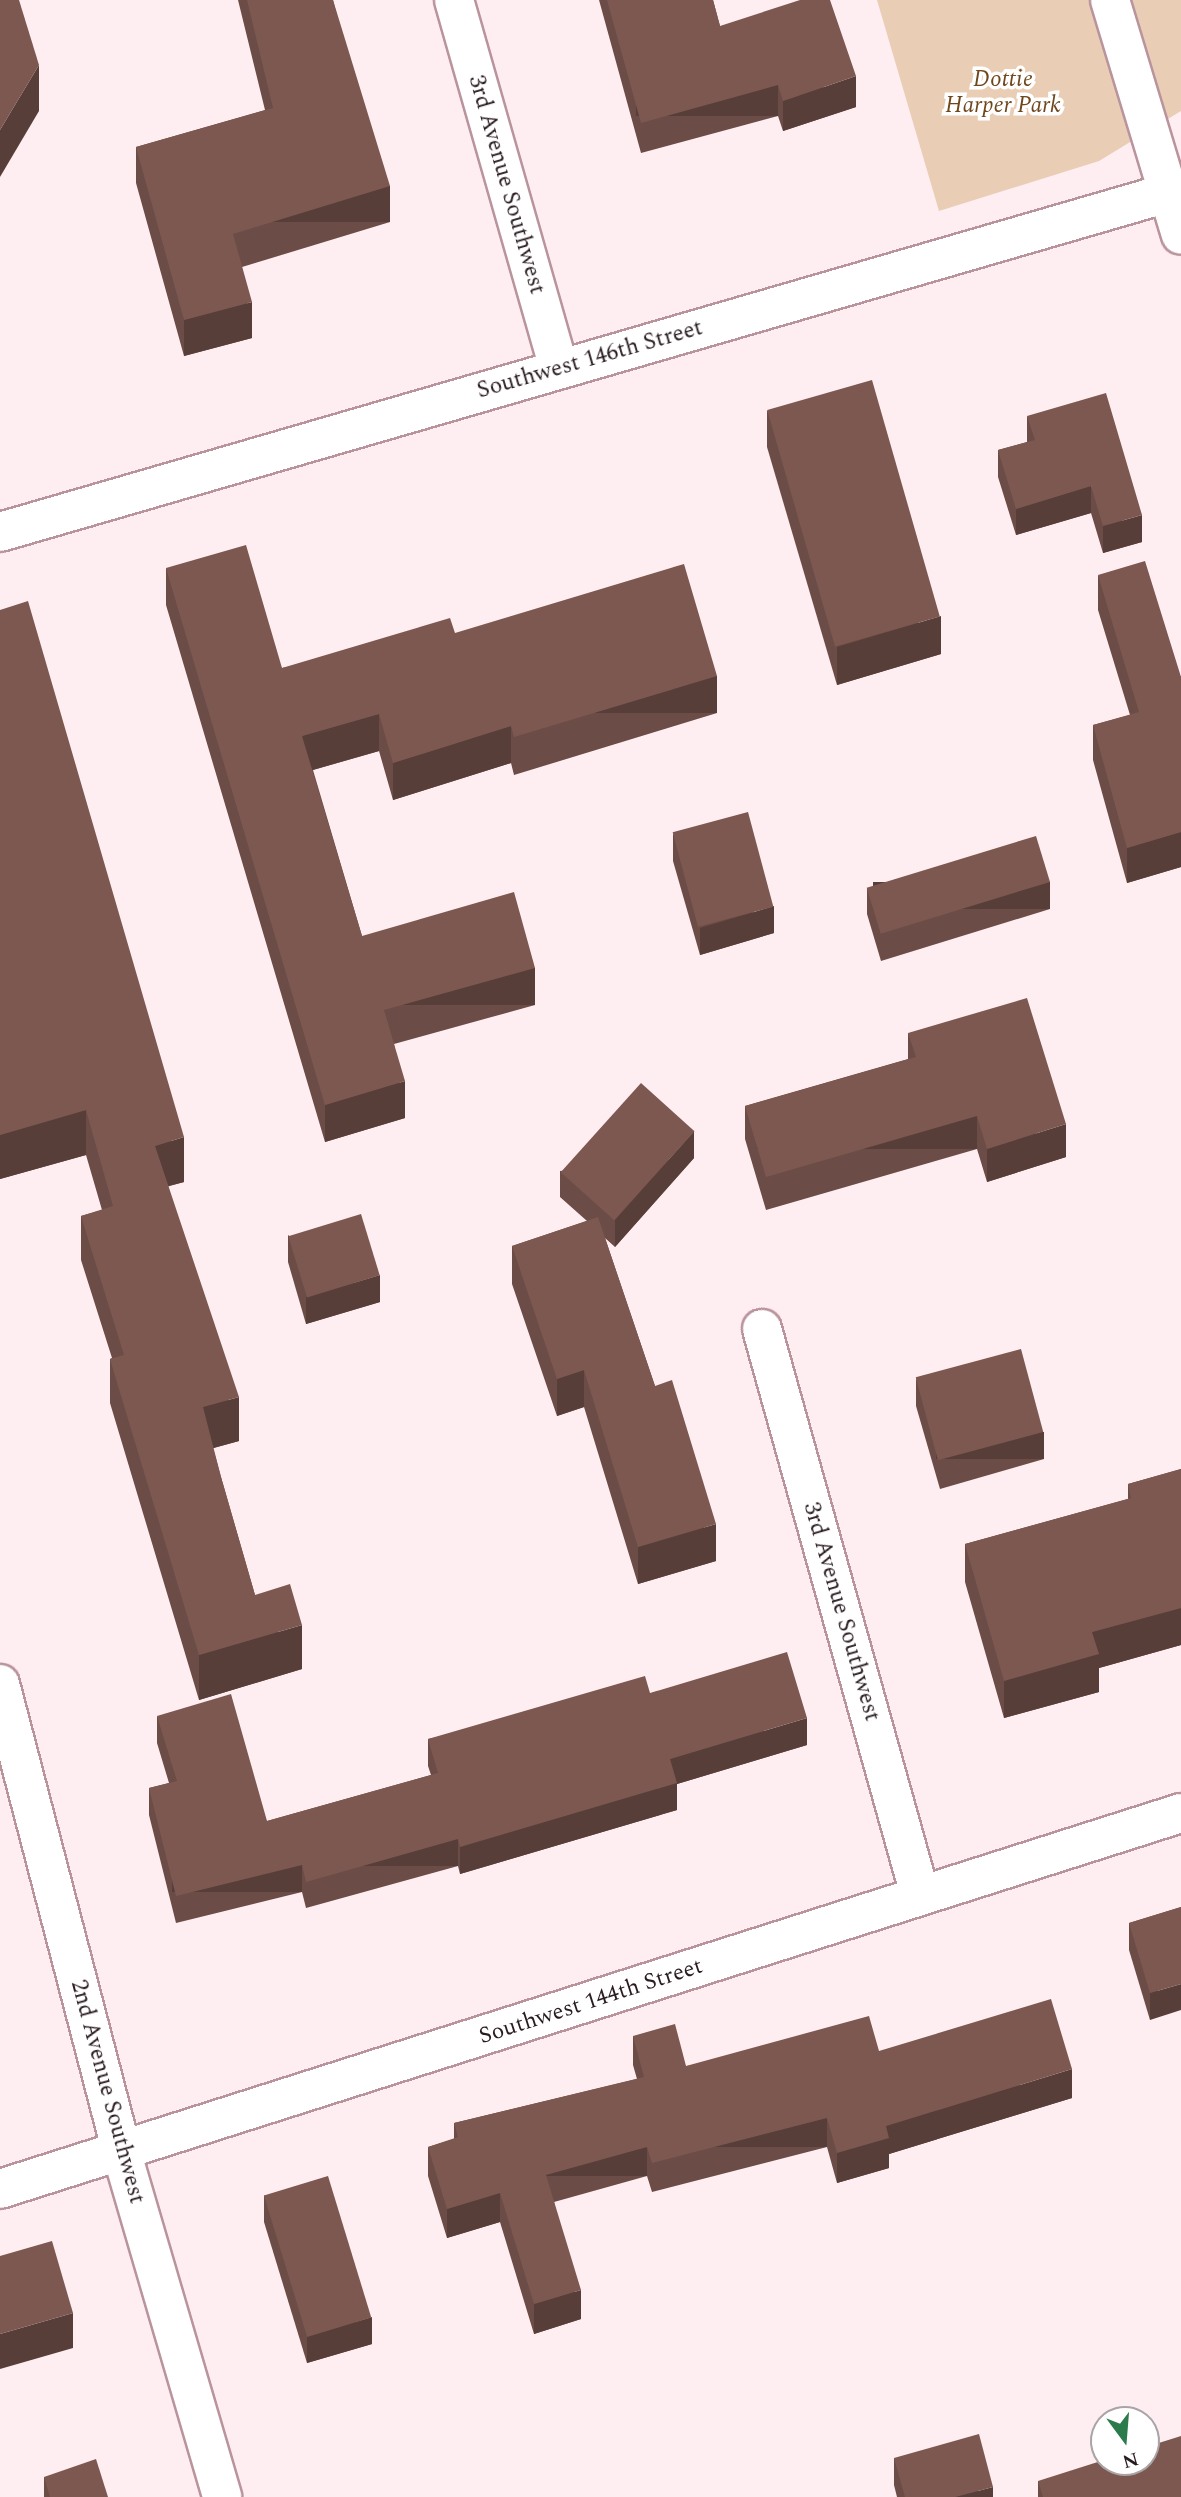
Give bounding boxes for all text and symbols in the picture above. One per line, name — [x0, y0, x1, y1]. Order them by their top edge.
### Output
park label: Dottie Harper Park — [945, 66, 1061, 120]
street label: 3rd Avenue Southwest — [462, 72, 550, 298]
street label: Southwest 146th Street — [474, 315, 706, 405]
street label: 3rd Avenue Southwest — [797, 1499, 885, 1725]
street label: Southwest 144th Street — [476, 1953, 706, 2051]
street label: 2nd Avenue Southwest — [64, 1977, 150, 2207]
north arrow — [1090, 2406, 1160, 2476]
text: N — [1119, 2444, 1142, 2476]

